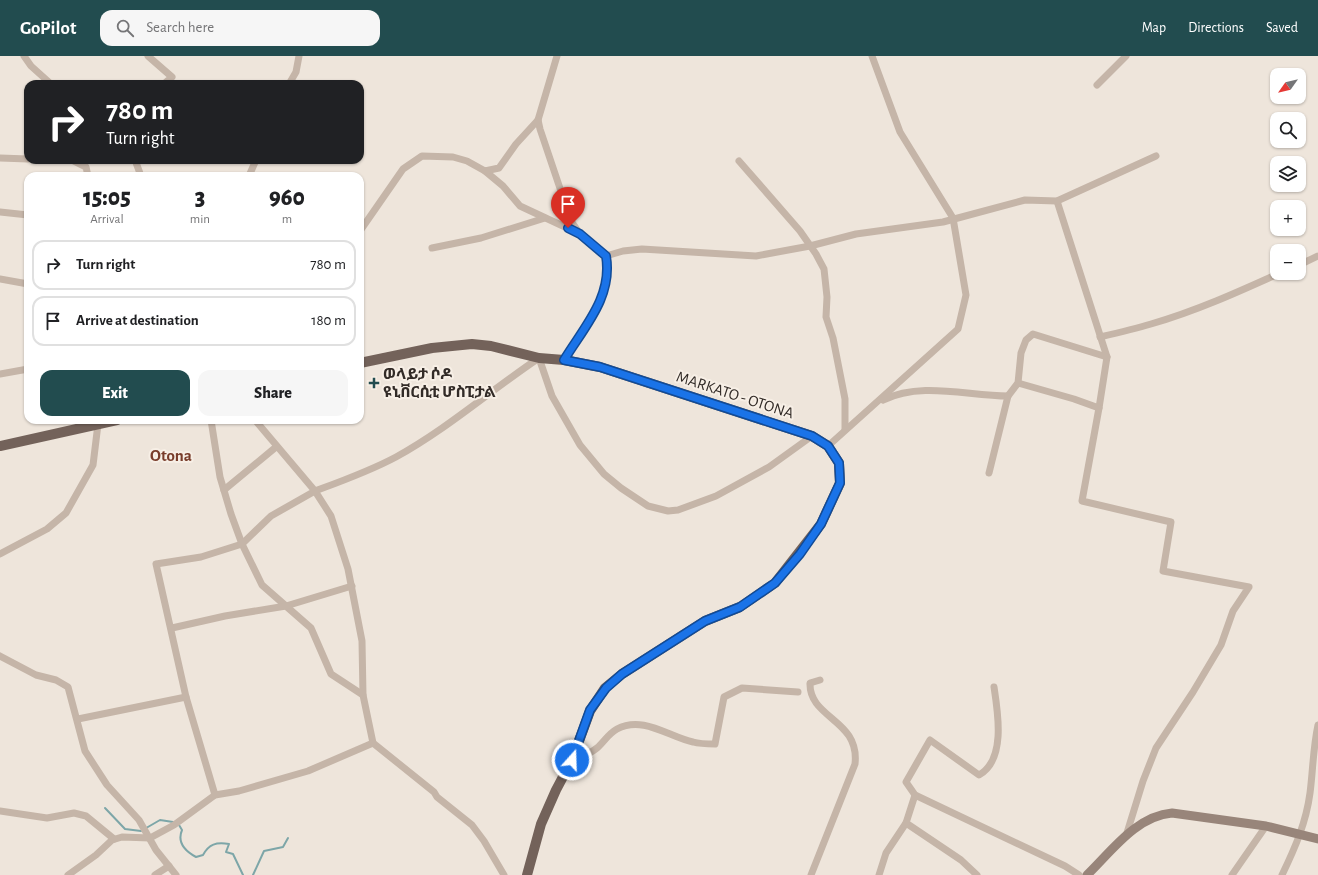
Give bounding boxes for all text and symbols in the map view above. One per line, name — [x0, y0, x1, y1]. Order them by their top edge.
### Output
search box — [100, 10, 380, 46]
icon: search — [114, 17, 136, 39]
text: GoPilot — [20, 19, 76, 38]
text: Search here — [146, 20, 214, 35]
text: Map — [1142, 21, 1166, 35]
text: Directions — [1188, 21, 1244, 35]
text: Saved — [1266, 21, 1298, 35]
north arrow — [1270, 68, 1306, 104]
map controls — [1270, 68, 1306, 280]
icon: right — [40, 96, 92, 148]
text: 780 m — [106, 97, 173, 125]
button: search — [1270, 112, 1306, 148]
text: Turn right — [106, 130, 175, 148]
button: layers — [1270, 156, 1306, 192]
text: 15:05 — [83, 186, 131, 210]
text: 3 — [195, 186, 205, 210]
text: 960 — [269, 186, 305, 210]
pin — [551, 187, 585, 228]
icon: arrive — [557, 193, 579, 215]
button: + — [1270, 200, 1306, 236]
text: Arrival — [90, 213, 124, 226]
text: min — [190, 213, 210, 226]
text: m — [282, 213, 292, 226]
button: − — [1270, 244, 1306, 280]
icon: right — [42, 254, 64, 276]
text: Turn right — [76, 257, 135, 272]
text: 780 m — [310, 257, 346, 272]
icon: arrive — [42, 310, 64, 332]
text: Arrive at destination — [76, 313, 199, 328]
text: 180 m — [311, 313, 346, 328]
place label: ወላይታ ሶዶ ዩኒቨርሲቲ ሆስፒታል — [383, 366, 496, 400]
street label: MARKATO - OTONA — [674, 368, 796, 422]
button: Exit — [40, 370, 190, 416]
button: Share — [198, 370, 348, 416]
marker: ወላይታ ሶዶ ዩኒቨርሲቲ ሆስፒታል — [368, 377, 380, 389]
district label: Otona — [150, 447, 192, 464]
position arrow — [551, 739, 593, 781]

